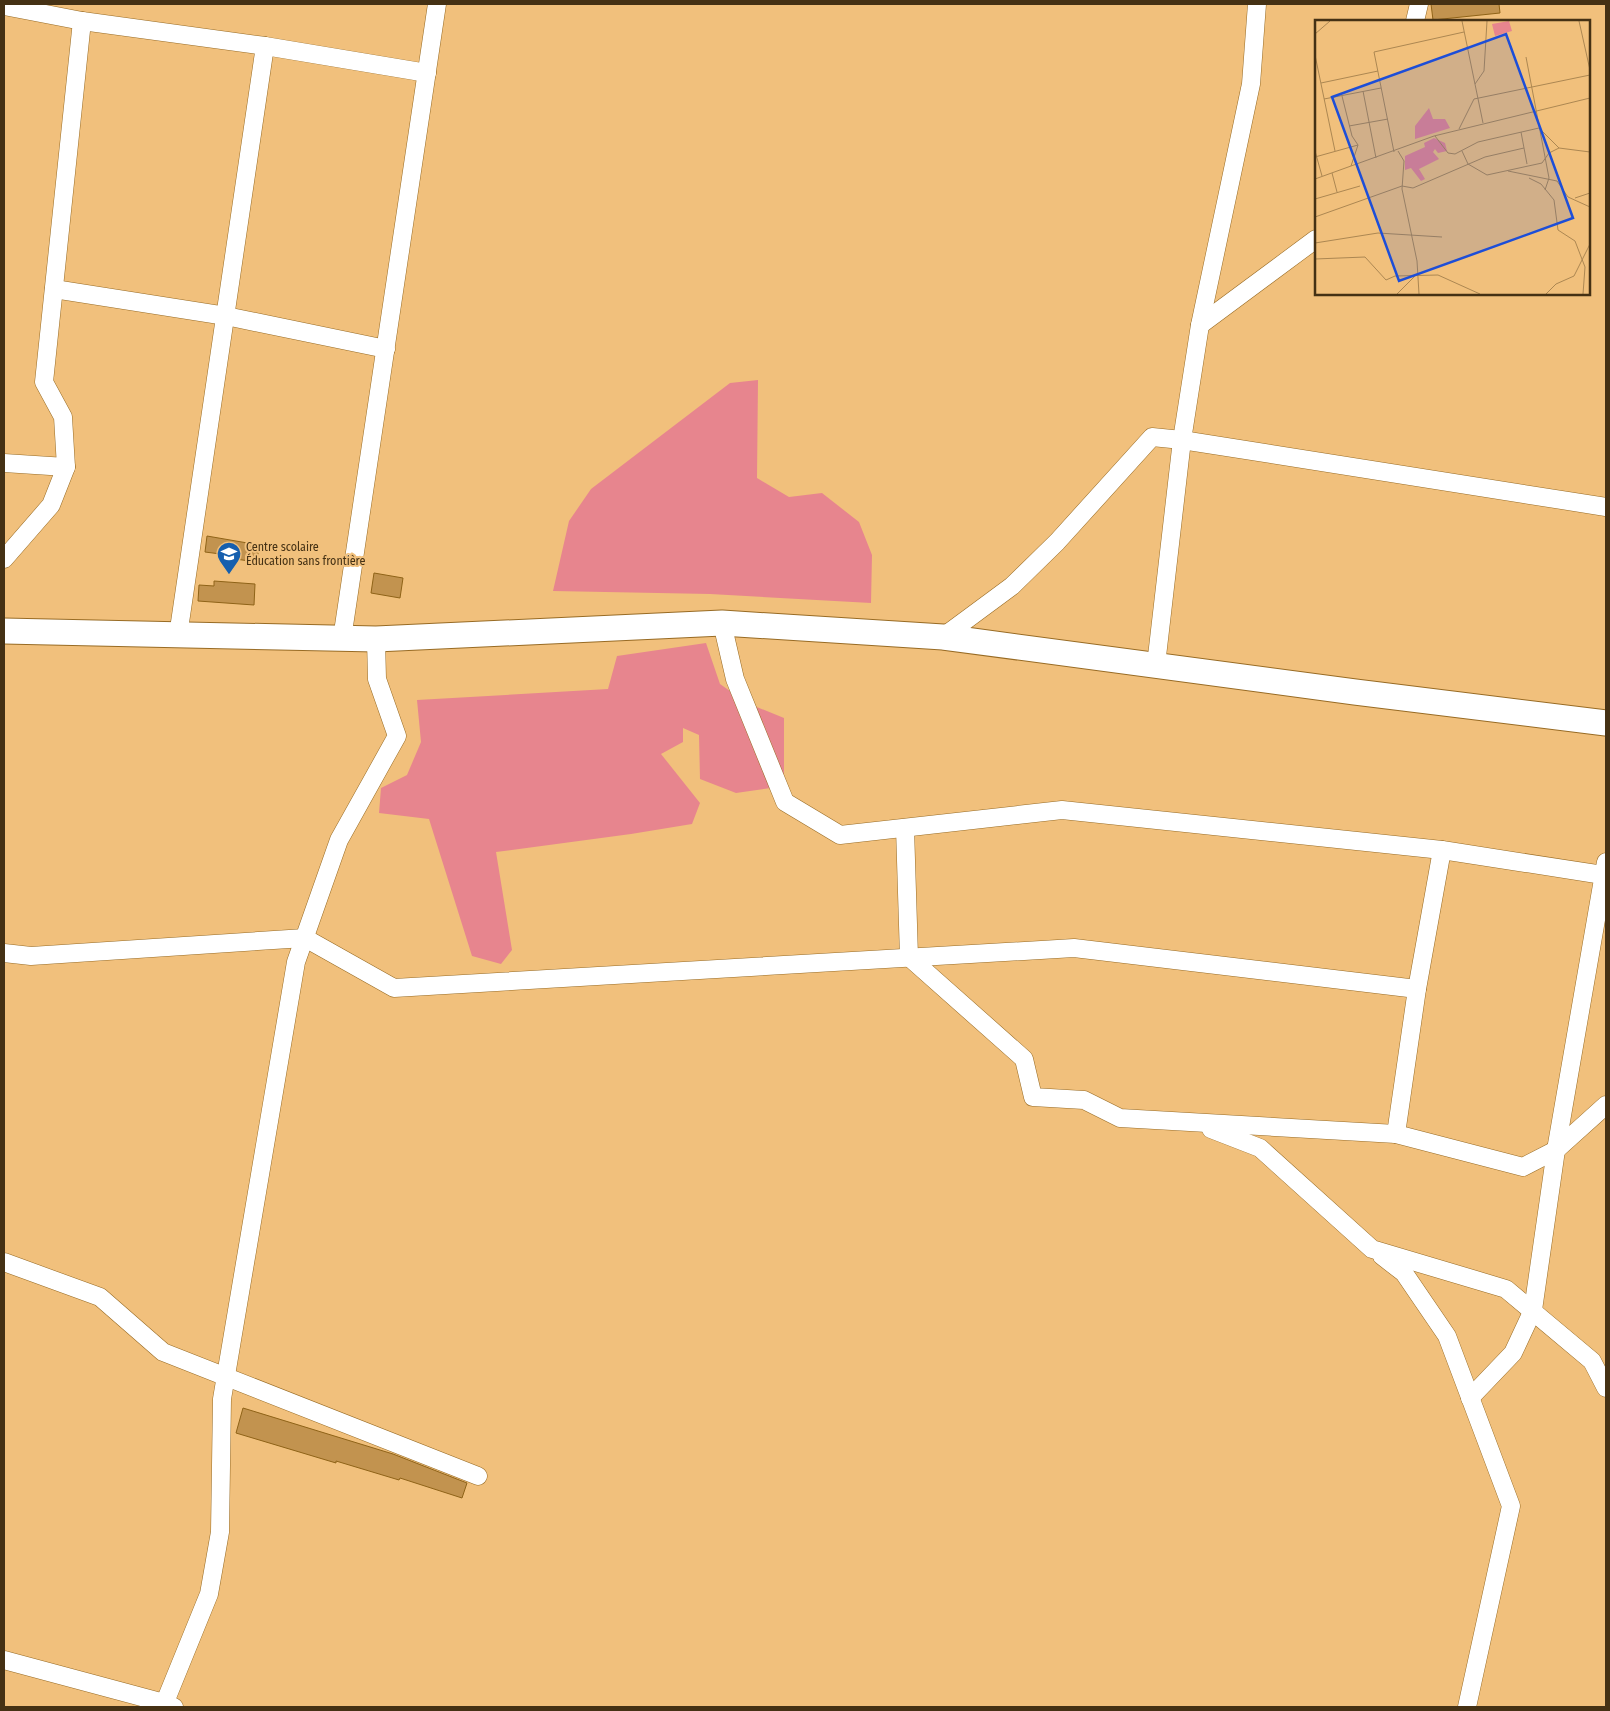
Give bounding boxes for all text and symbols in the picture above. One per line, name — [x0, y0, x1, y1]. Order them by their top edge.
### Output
inset map — [1315, 20, 1590, 295]
place label: Centre scolaire Éducation sans frontière — [246, 540, 365, 568]
school or university icon: Centre scolaire Éducation sans frontière — [216, 541, 242, 575]

